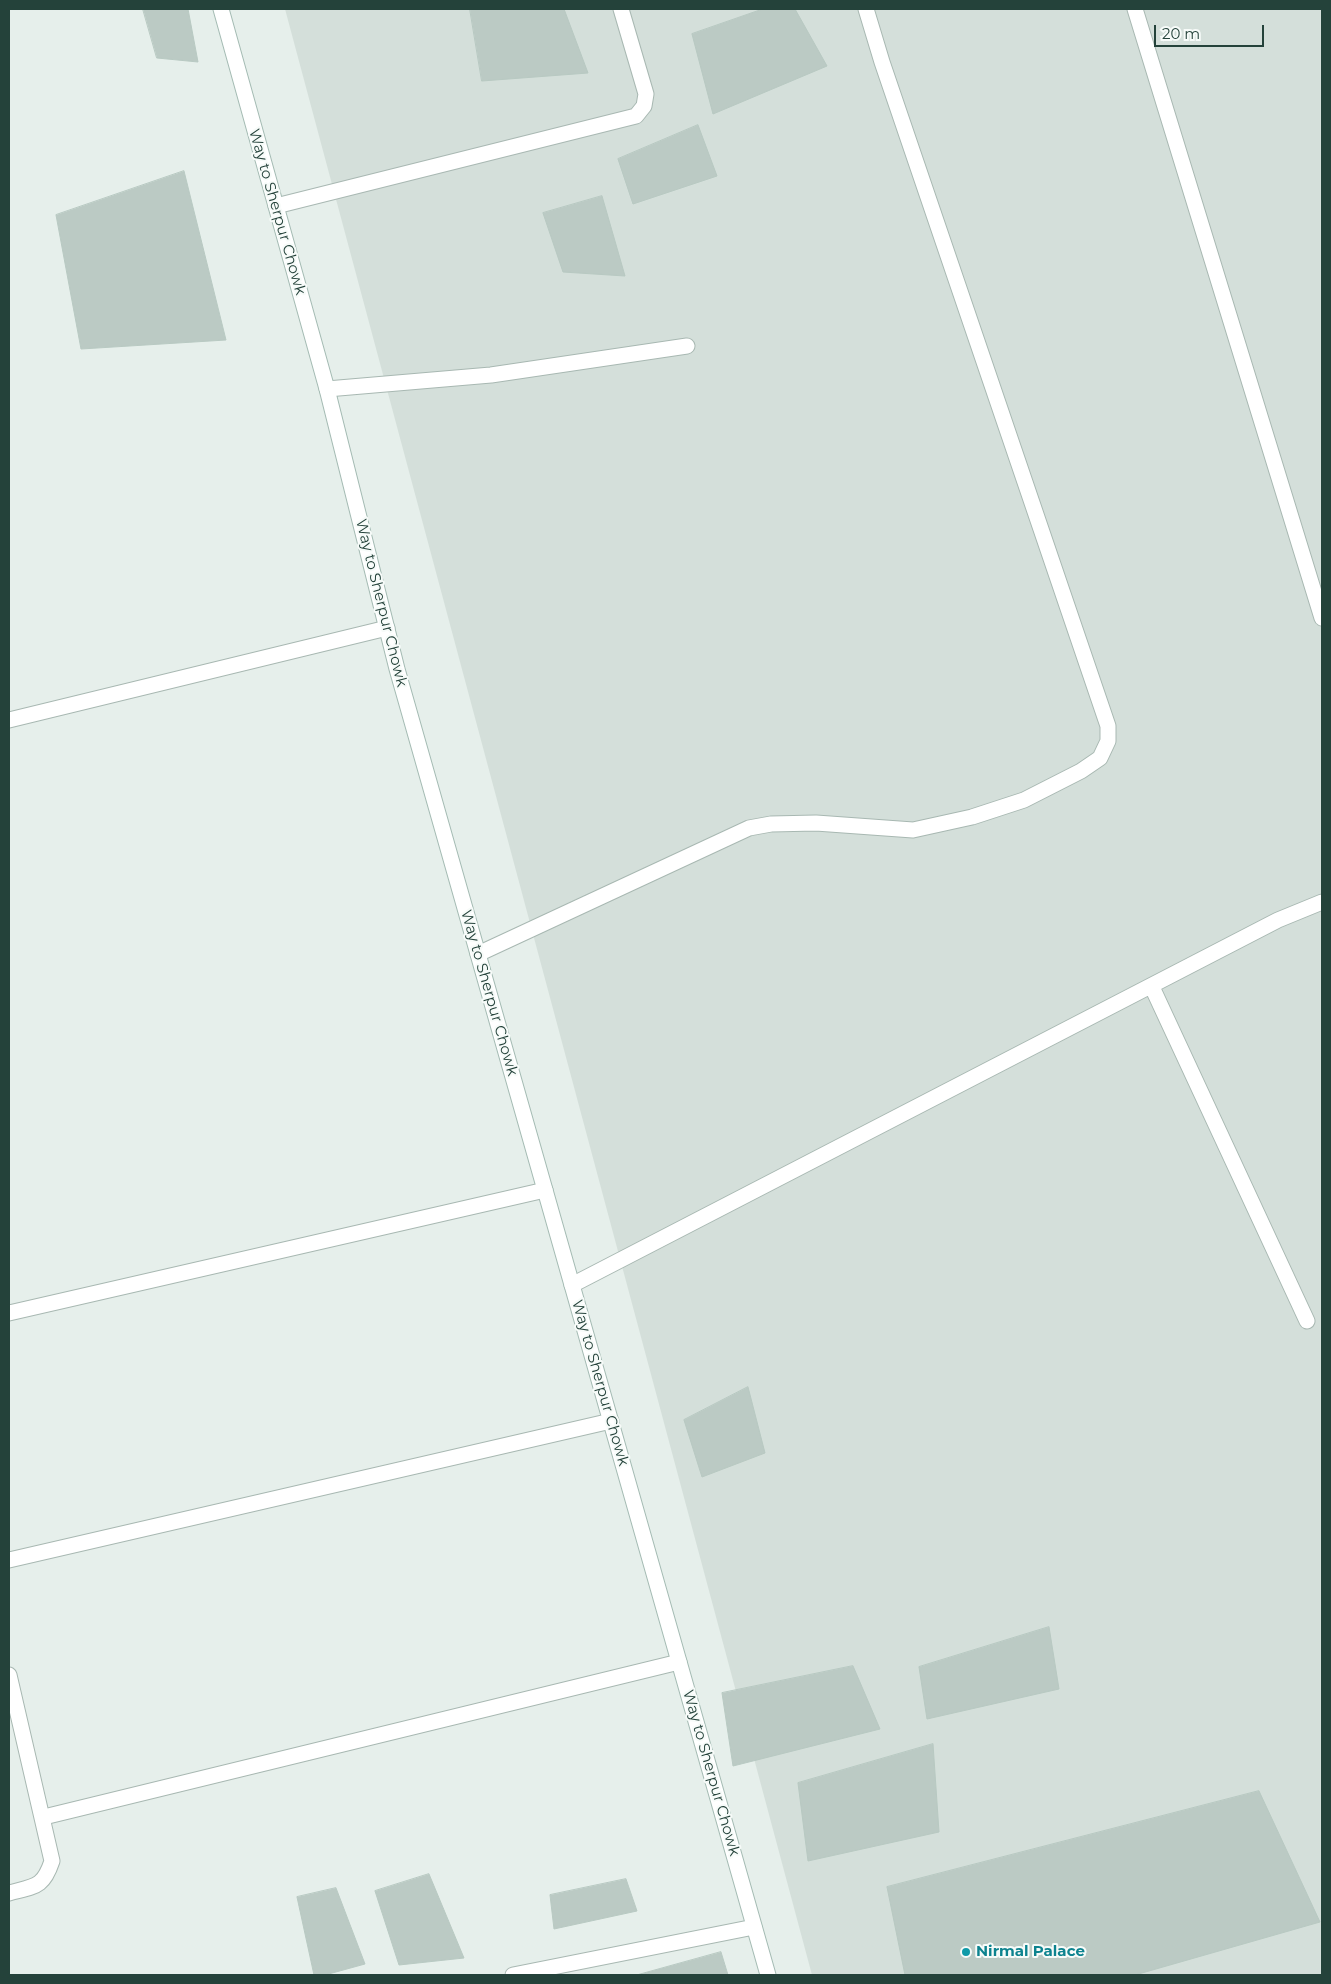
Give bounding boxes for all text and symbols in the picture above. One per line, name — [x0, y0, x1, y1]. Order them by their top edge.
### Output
scale bar — [1156, 15, 1266, 47]
text: 20 m — [1162, 24, 1200, 43]
street label: Way to Sherpur Chowk — [245, 127, 309, 297]
street label: Way to Sherpur Chowk — [351, 517, 411, 689]
street label: Way to Sherpur Chowk — [457, 908, 521, 1078]
street label: Way to Sherpur Chowk — [568, 1298, 632, 1468]
street label: Way to Sherpur Chowk — [679, 1688, 743, 1858]
place label: Nirmal Palace — [976, 1943, 1085, 1961]
marker: Nirmal Palace — [960, 1946, 972, 1958]

